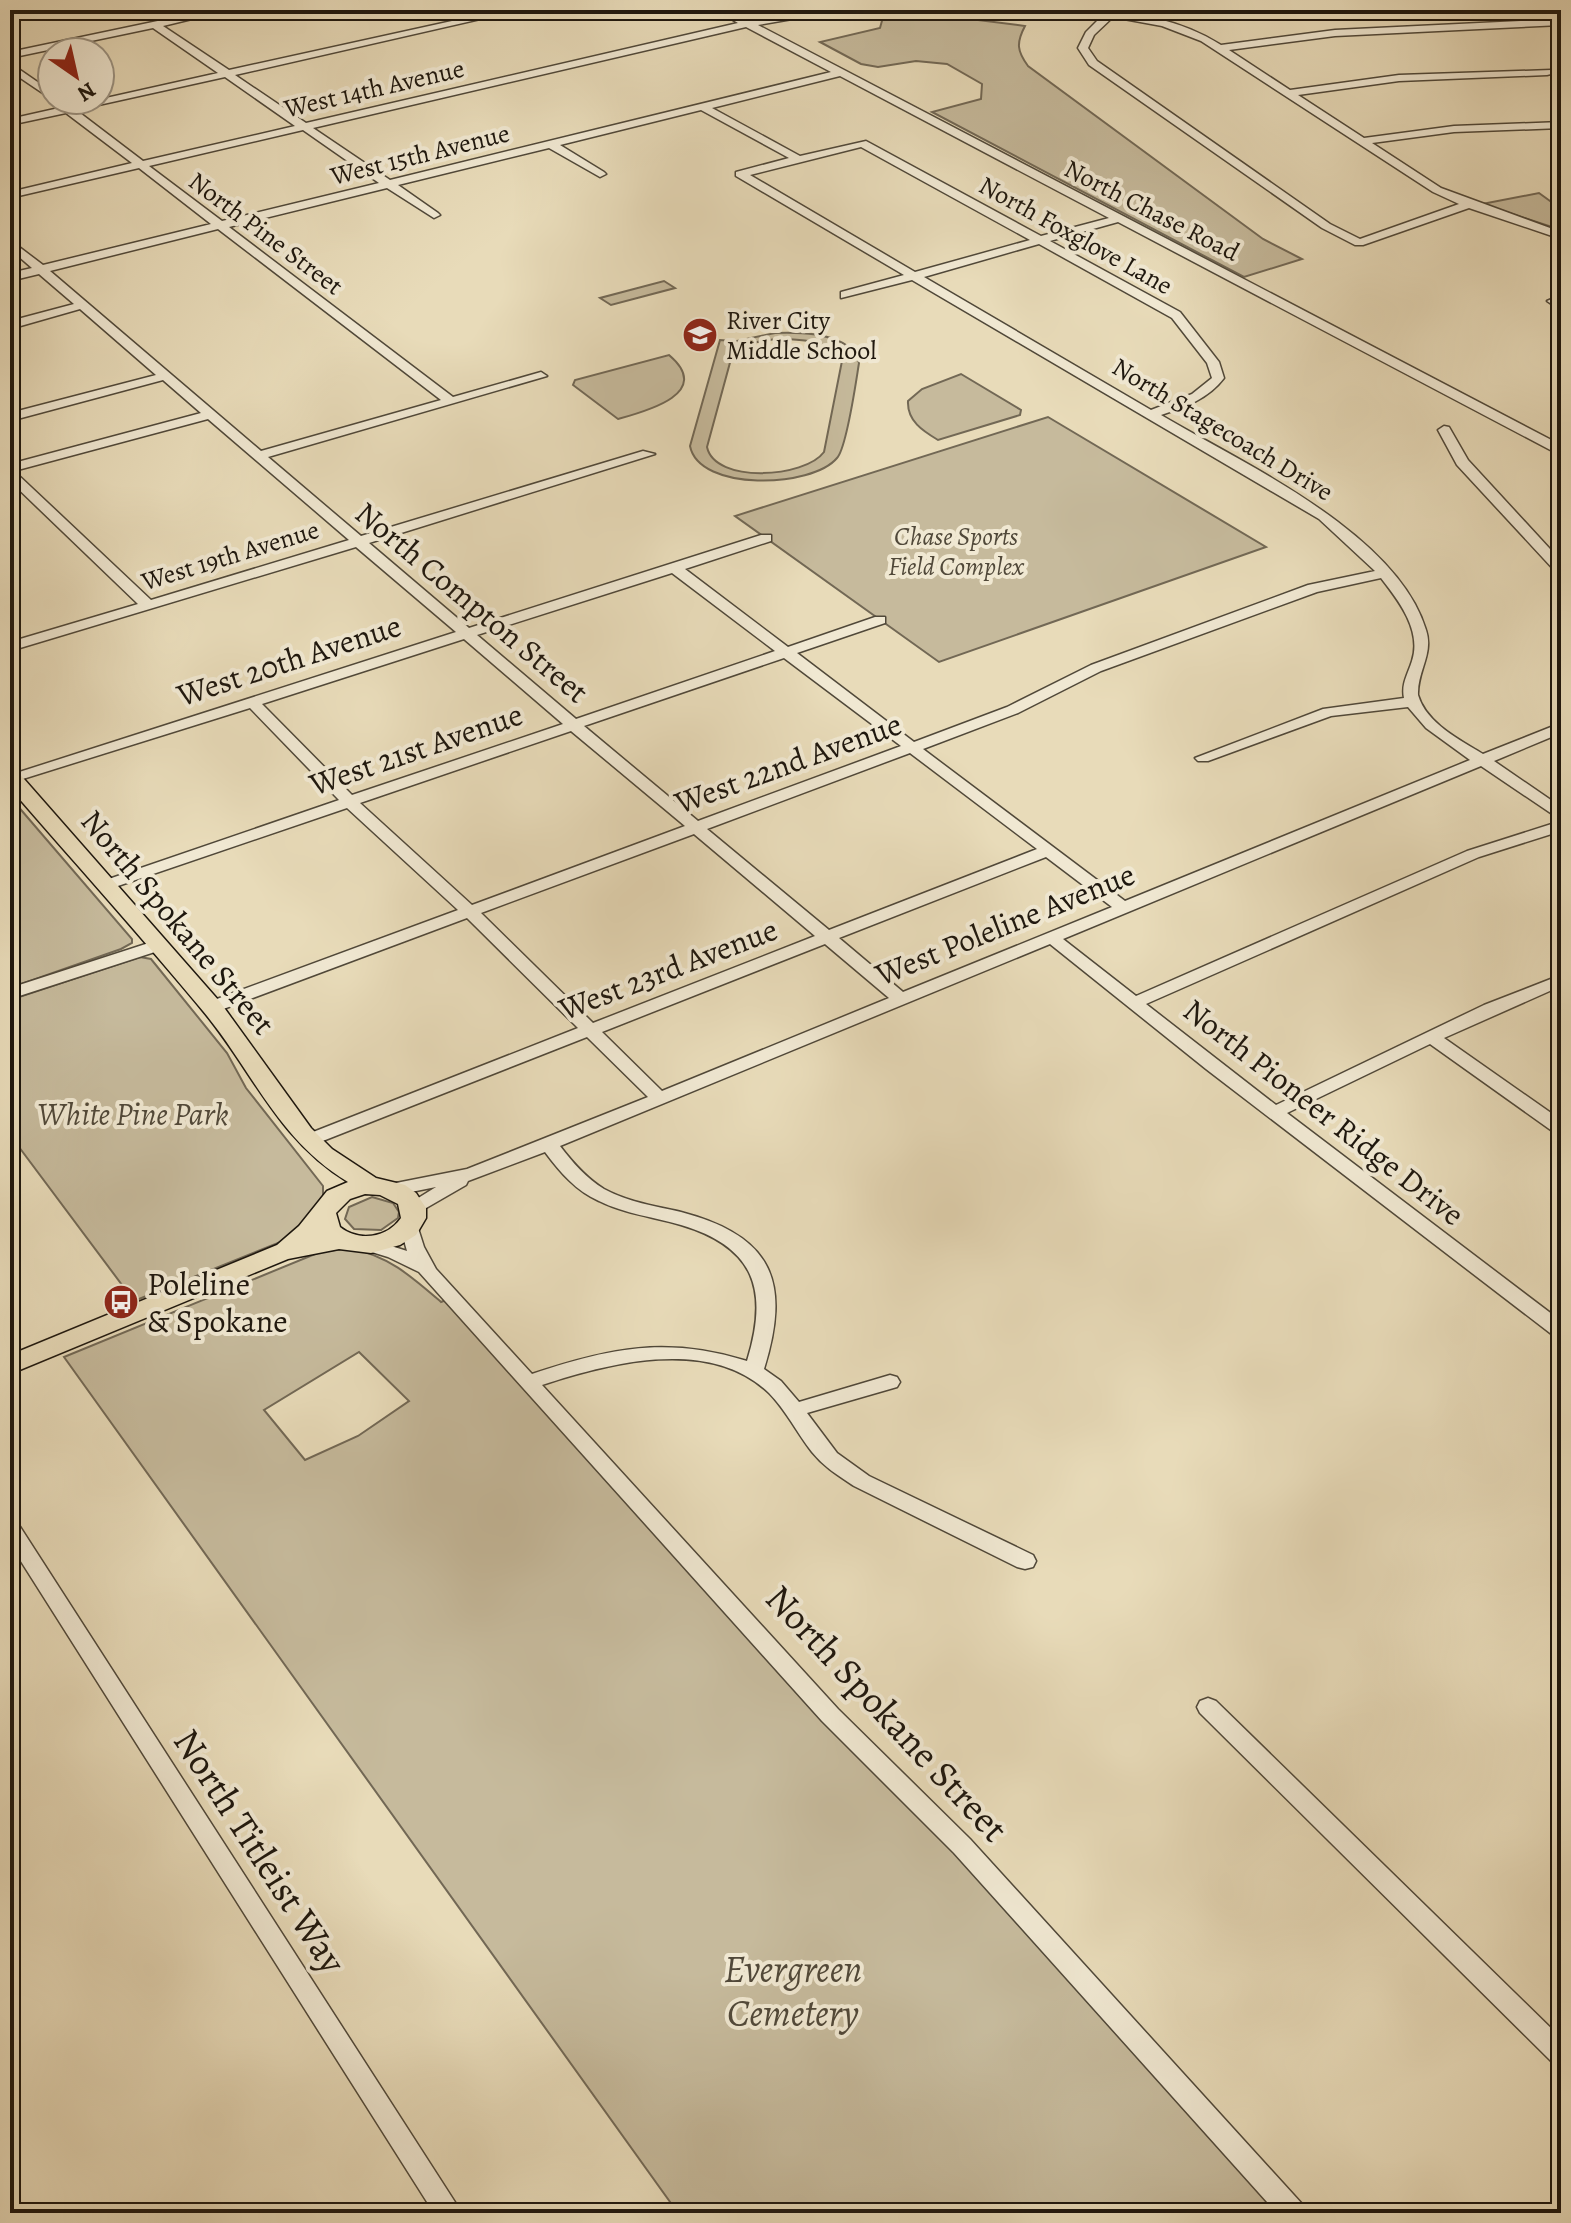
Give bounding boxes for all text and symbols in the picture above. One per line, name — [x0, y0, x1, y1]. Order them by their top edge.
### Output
north arrow — [36, 36, 116, 116]
street label: West 14th Avenue — [280, 51, 468, 126]
text: N — [72, 75, 102, 109]
street label: West 15th Avenue — [326, 115, 513, 194]
street label: North Chase Road — [1058, 151, 1245, 270]
street label: North Pine Street — [181, 164, 350, 303]
street label: North Foxglove Lane — [973, 168, 1179, 303]
place label: River City Middle School — [726, 303, 877, 368]
school or university icon: River City Middle School — [681, 316, 719, 354]
street label: North Stagecoach Drive — [1106, 350, 1340, 509]
street label: North Compton Street — [346, 491, 598, 713]
street label: West 19th Avenue — [136, 512, 323, 599]
park label: Chase Sports Field Complex — [888, 519, 1025, 584]
street label: West 20th Avenue — [170, 603, 407, 717]
street label: West 21st Avenue — [303, 692, 528, 806]
street label: West 22nd Avenue — [668, 702, 907, 825]
street label: North Spokane Street — [71, 800, 285, 1044]
street label: West Poleline Avenue — [868, 852, 1141, 996]
street label: West 23rd Avenue — [551, 907, 784, 1031]
street label: North Pioneer Ridge Drive — [1174, 988, 1474, 1236]
park label: White Pine Park — [37, 1092, 229, 1136]
place label: Poleline & Spokane — [147, 1262, 288, 1343]
bus stop icon: Poleline & Spokane — [102, 1283, 140, 1321]
street label: North Spokane Street — [754, 1573, 1020, 1853]
street label: North Titleist Way — [161, 1719, 359, 1984]
park label: Evergreen Cemetery — [724, 1943, 862, 2039]

